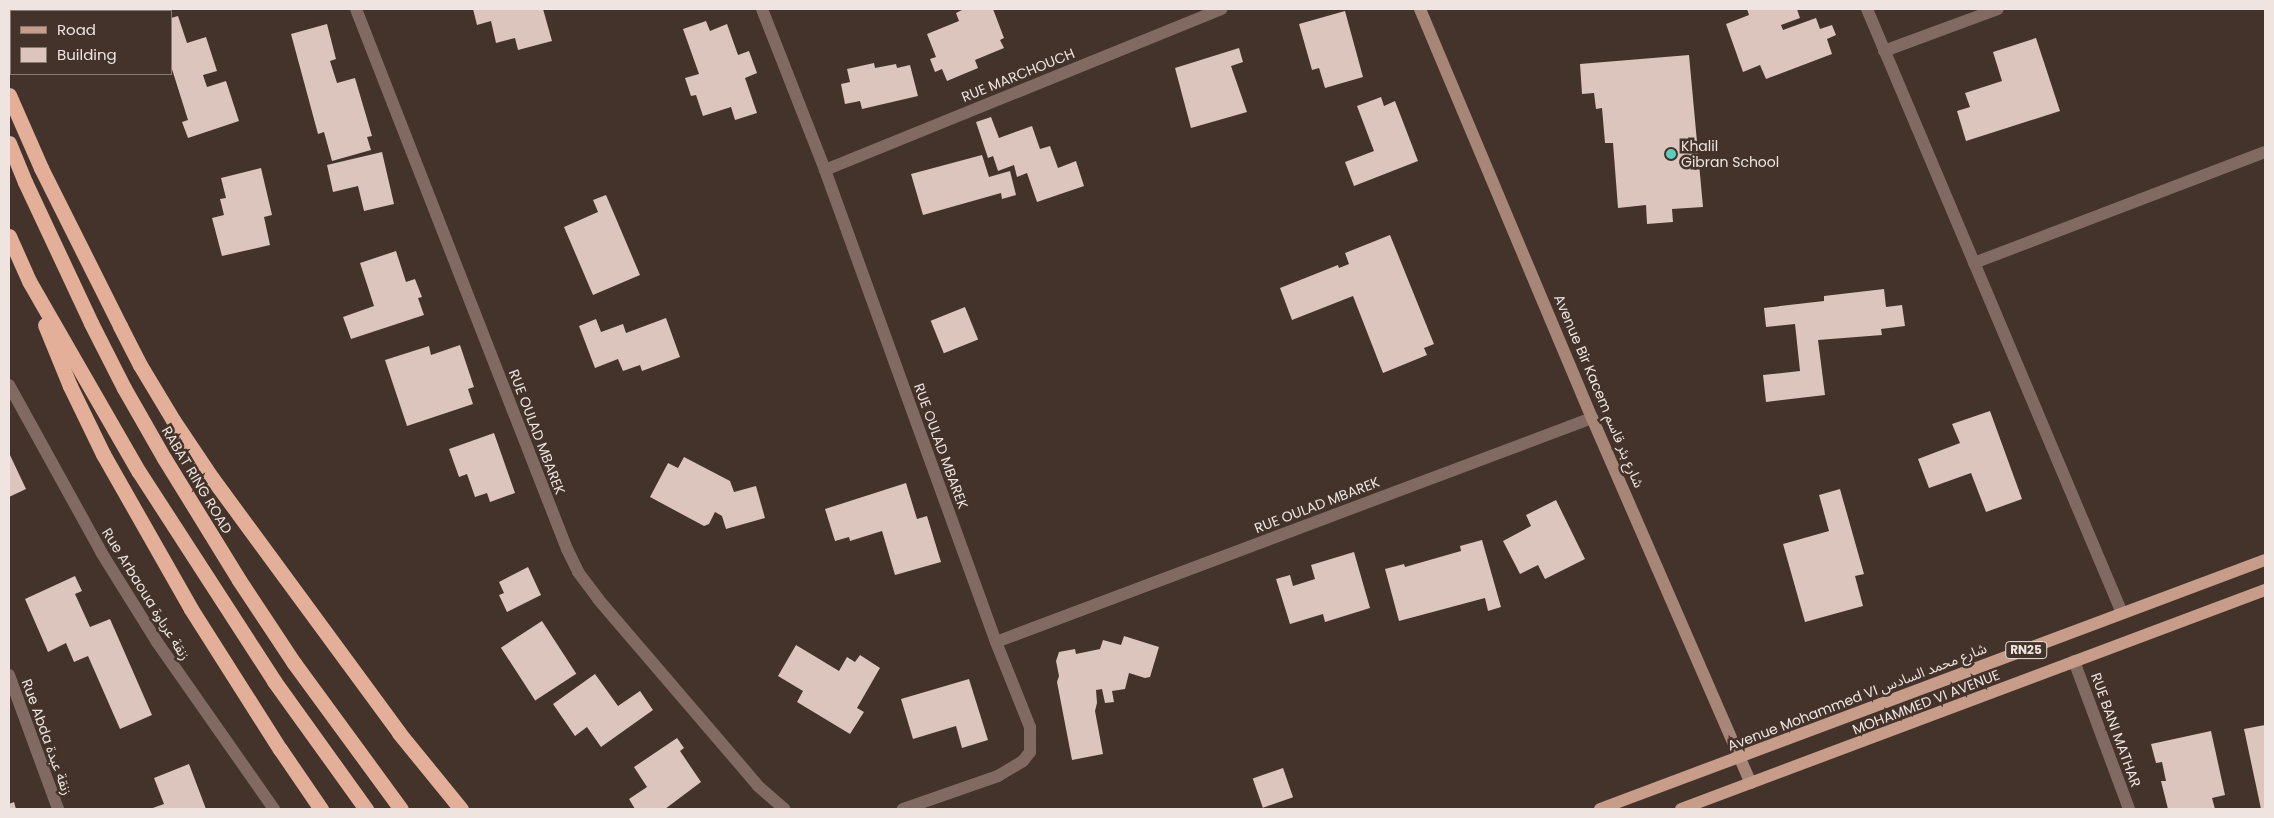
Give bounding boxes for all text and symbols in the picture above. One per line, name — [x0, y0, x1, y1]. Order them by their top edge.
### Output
legend — [10, 10, 172, 75]
text: Road — [57, 19, 96, 40]
text: Building — [57, 44, 117, 65]
street label: RUE MARCHOUCH — [959, 45, 1077, 105]
place label: Khalil Gibran School — [1681, 138, 1779, 170]
marker: Khalil Gibran School — [1665, 148, 1677, 160]
street label: Avenue Bir Kacem شارع بئر قاسم — [1551, 292, 1647, 490]
street label: RUE OULAD MBAREK — [505, 367, 569, 497]
street label: RUE OULAD MBAREK — [910, 381, 972, 511]
street label: RABAT RING ROAD — [158, 423, 236, 537]
street label: RUE OULAD MBAREK — [1252, 473, 1382, 537]
street label: Rue Arbaoua زنقة عرباوة — [98, 525, 194, 663]
street label: Avenue Mohammed VI شارع محمد السادس — [1725, 640, 1989, 754]
road number: RN25 — [2005, 640, 2047, 660]
street label: MOHAMMED VI AVENUE — [1850, 666, 2002, 738]
street label: RUE BANI MATHAR — [2087, 670, 2145, 790]
street label: Rue Abda زنقة عبدة — [18, 677, 76, 797]

